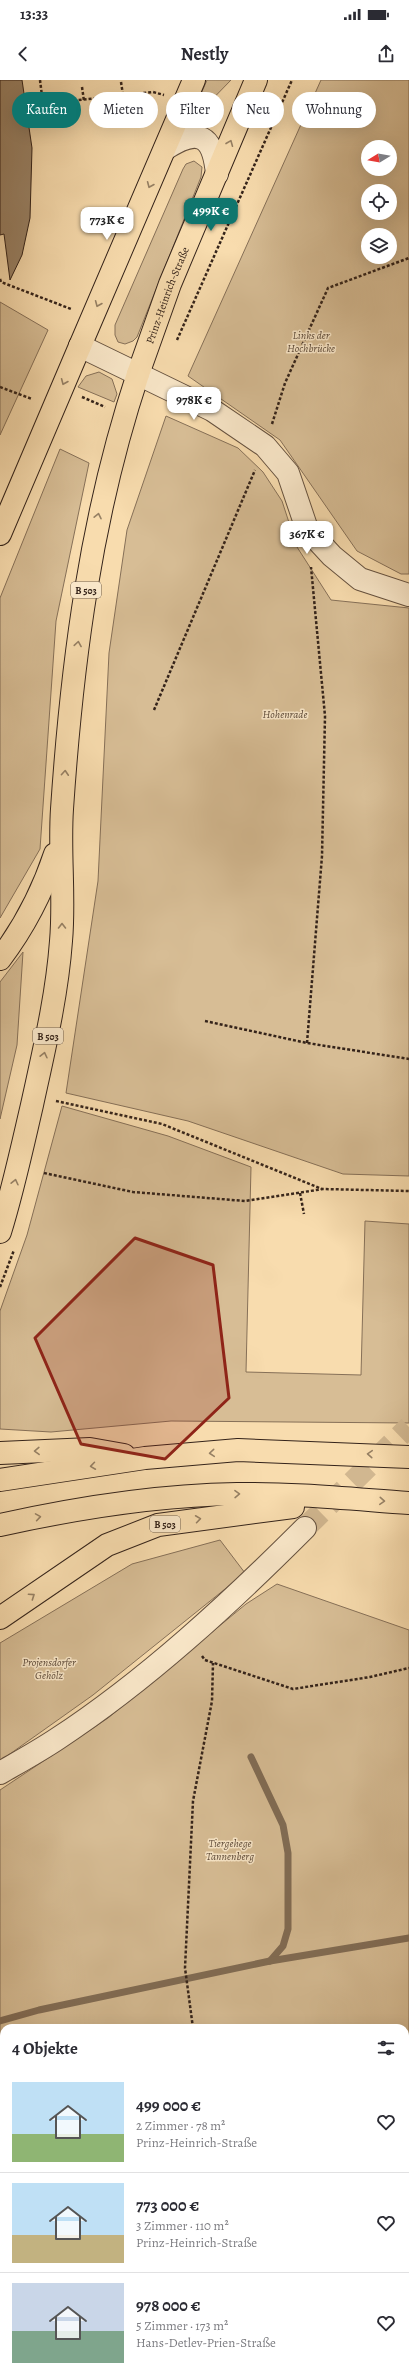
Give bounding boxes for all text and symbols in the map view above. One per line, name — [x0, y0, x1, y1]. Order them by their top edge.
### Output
text: 13:33 — [20, 4, 48, 24]
text: Nestly — [181, 42, 228, 66]
icon: back — [12, 43, 34, 65]
icon: share — [375, 43, 397, 65]
chip: Kaufen — [12, 92, 81, 128]
chip: Mieten — [89, 92, 158, 128]
chip: Filter — [166, 92, 224, 128]
chip: Neu — [232, 92, 284, 128]
chip: Wohnung — [292, 92, 376, 128]
one-way arrow — [226, 139, 234, 146]
north arrow — [361, 140, 397, 176]
map controls — [361, 140, 397, 264]
one-way arrow — [146, 181, 154, 188]
button: locate — [361, 184, 397, 220]
pin: 499K € — [178, 198, 244, 232]
text: 499K € — [193, 202, 229, 219]
pin: 773K € — [74, 207, 140, 241]
text: 773K € — [90, 211, 124, 228]
button: layers — [361, 228, 397, 264]
street label: Prinz-Heinrich-Straße — [142, 245, 193, 346]
one-way arrow — [95, 300, 103, 308]
park label: Links der Hochbrücke — [287, 328, 335, 356]
one-way arrow — [61, 379, 69, 386]
pin: 978K € — [161, 387, 227, 421]
text: 978K € — [176, 391, 212, 408]
one-way arrow — [94, 512, 102, 519]
pin: 367K € — [274, 521, 340, 555]
text: 367K € — [289, 525, 325, 542]
road number: B 503 — [71, 582, 101, 598]
one-way arrow — [73, 641, 82, 647]
park label: Hohenrade — [263, 707, 307, 722]
one-way arrow — [60, 770, 69, 776]
one-way arrow — [58, 923, 66, 929]
road number: B 503 — [33, 1028, 63, 1044]
one-way arrow — [39, 1052, 47, 1058]
one-way arrow — [10, 1178, 18, 1185]
one-way arrow — [34, 1447, 40, 1455]
one-way arrow — [209, 1448, 215, 1457]
one-way arrow — [367, 1450, 373, 1459]
one-way arrow — [90, 1461, 96, 1470]
one-way arrow — [234, 1490, 240, 1498]
one-way arrow — [379, 1496, 385, 1505]
one-way arrow — [35, 1513, 41, 1522]
one-way arrow — [195, 1515, 201, 1524]
road number: B 503 — [150, 1516, 180, 1532]
one-way arrow — [28, 1594, 35, 1601]
park label: Projensdorfer Gehölz — [22, 1655, 77, 1683]
park label: Tiergehege Tannenberg — [206, 1836, 254, 1864]
text: 4 Objekte — [12, 2037, 78, 2060]
icon: filters — [375, 2037, 397, 2059]
text: 499 000 € — [136, 2094, 201, 2117]
icon: home — [44, 2098, 92, 2146]
icon: heart — [375, 2111, 397, 2133]
text: 2 Zimmer · 78 m² — [136, 2117, 225, 2134]
text: Prinz-Heinrich-Straße — [136, 2134, 257, 2151]
text: 773 000 € — [136, 2194, 199, 2217]
icon: home — [44, 2199, 92, 2247]
icon: heart — [375, 2212, 397, 2234]
text: 3 Zimmer · 110 m² — [136, 2217, 229, 2234]
text: Prinz-Heinrich-Straße — [136, 2234, 257, 2251]
text: 978 000 € — [136, 2294, 201, 2317]
icon: home — [44, 2299, 92, 2347]
icon: heart — [375, 2312, 397, 2334]
text: 5 Zimmer · 173 m² — [136, 2317, 228, 2334]
text: Hans-Detlev-Prien-Straße — [136, 2334, 276, 2351]

